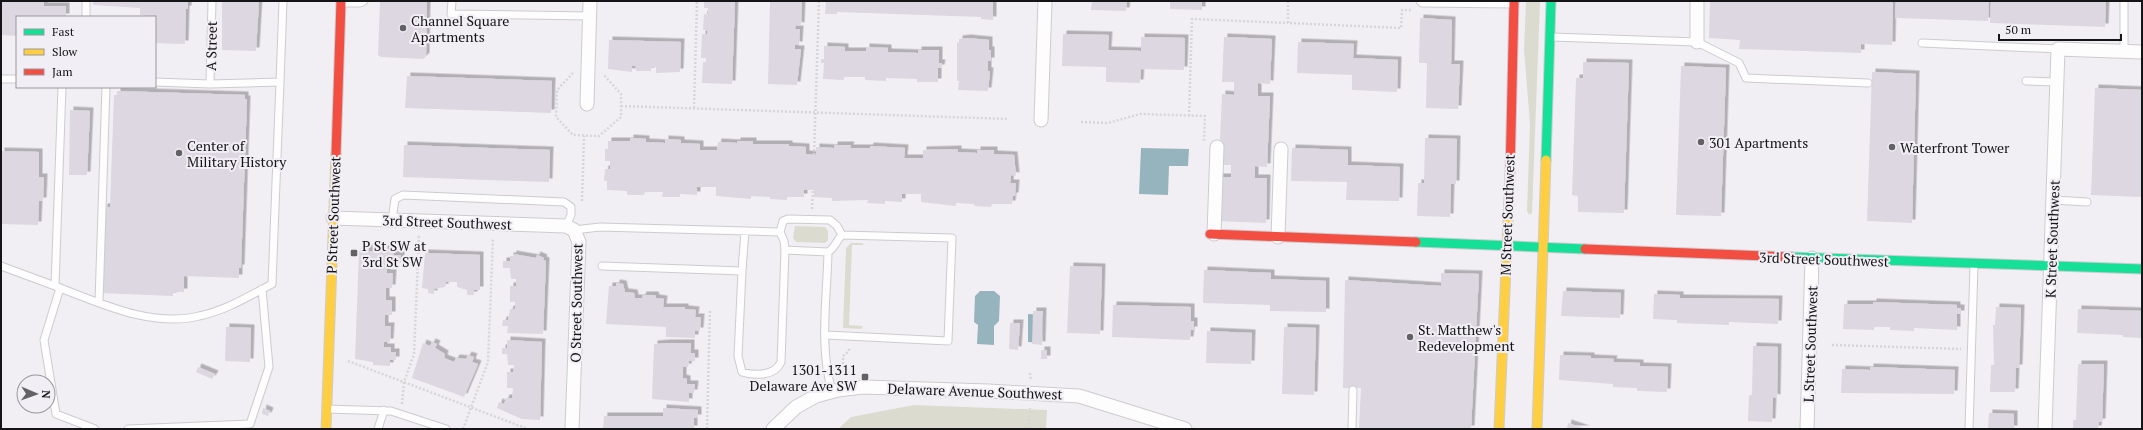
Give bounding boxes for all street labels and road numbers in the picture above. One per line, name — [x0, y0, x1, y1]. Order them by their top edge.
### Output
street label: A Street — [201, 20, 221, 71]
street label: M Street Southwest — [1495, 153, 1519, 276]
street label: P Street Southwest — [321, 155, 345, 274]
street label: K Street Southwest — [2040, 179, 2064, 298]
street label: 3rd Street Southwest — [382, 210, 513, 234]
street label: O Street Southwest — [565, 242, 587, 363]
street label: 3rd Street Southwest — [1759, 247, 1890, 271]
street label: L Street Southwest — [1798, 284, 1822, 403]
street label: Delaware Avenue Southwest — [887, 378, 1064, 404]

